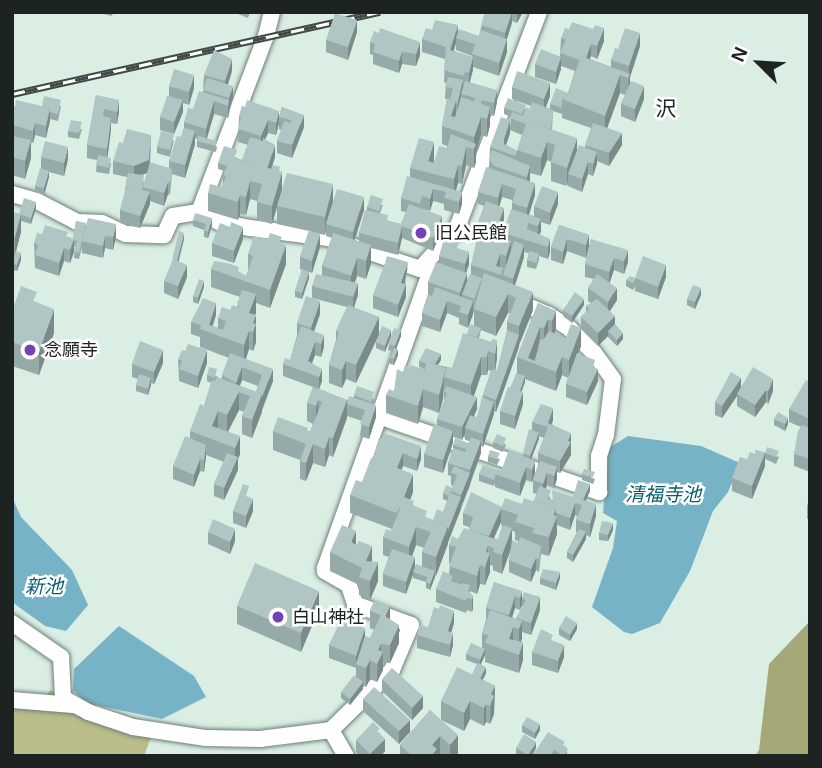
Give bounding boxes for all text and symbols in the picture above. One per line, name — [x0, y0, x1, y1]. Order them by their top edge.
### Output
north arrow — [724, 28, 794, 98]
text: N — [727, 44, 752, 65]
district label: 沢 — [656, 96, 676, 122]
place label: 旧公民館 — [435, 222, 507, 244]
marker: 旧公民館 — [413, 225, 429, 241]
place label: 念願寺 — [44, 339, 98, 361]
marker: 念願寺 — [22, 342, 38, 358]
water label: 清福寺池 — [625, 484, 701, 506]
water label: 新池 — [25, 576, 63, 598]
place label: 白山神社 — [292, 606, 364, 628]
marker: 白山神社 — [270, 609, 286, 625]

